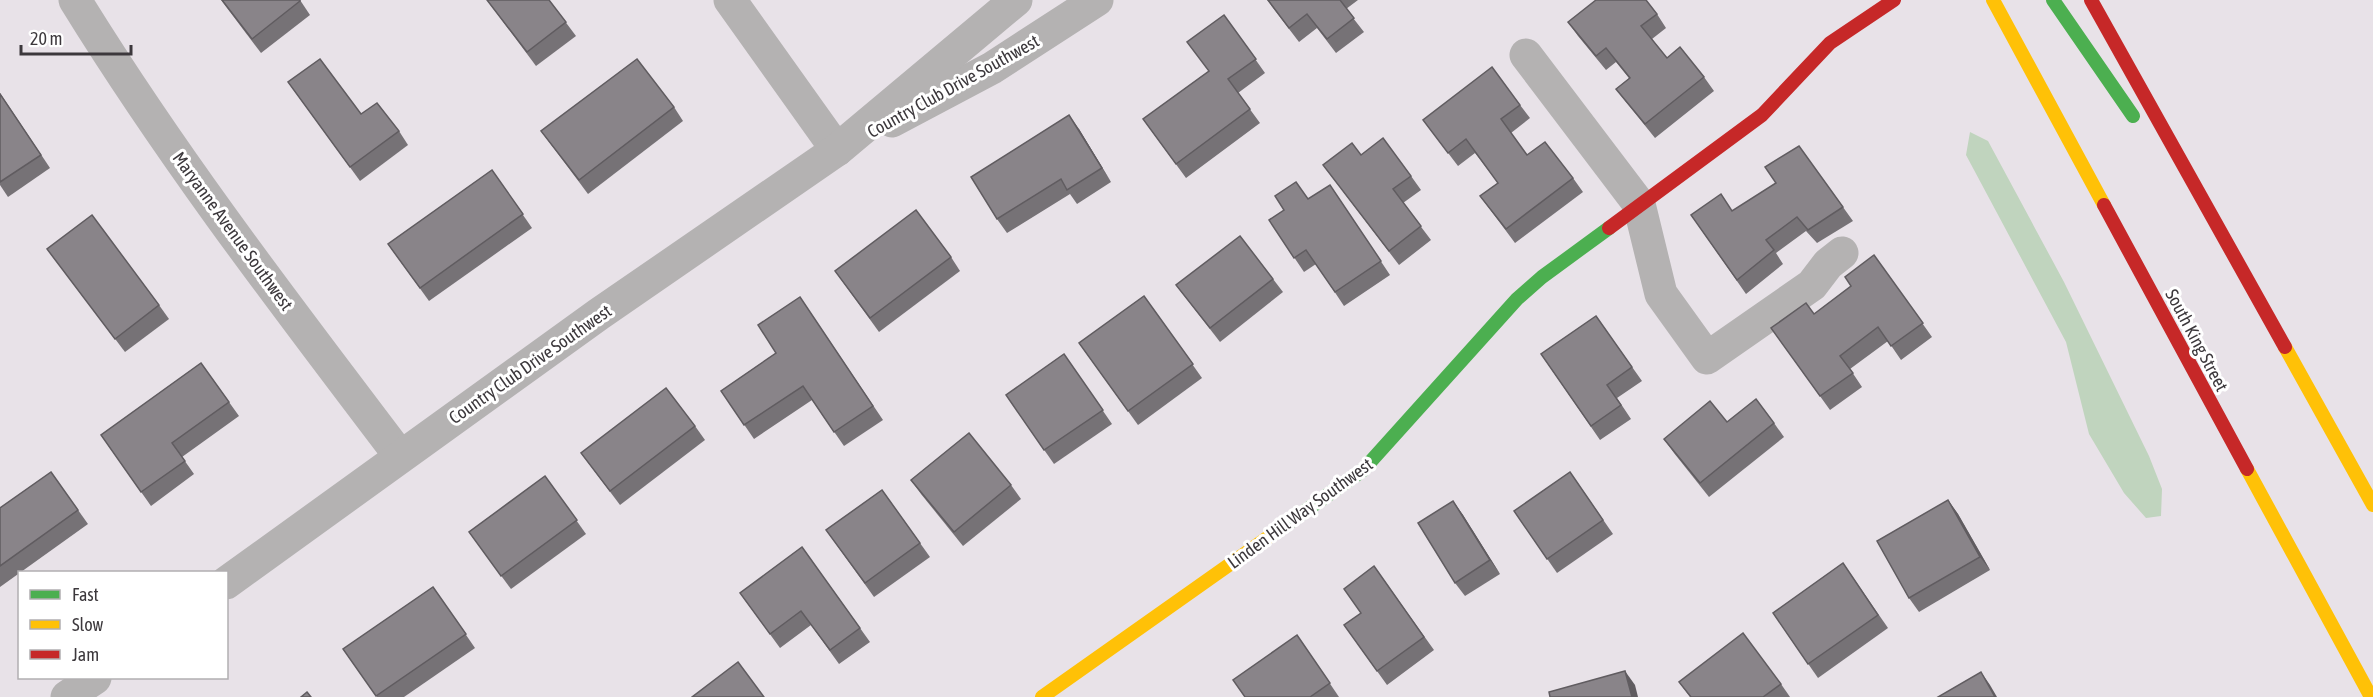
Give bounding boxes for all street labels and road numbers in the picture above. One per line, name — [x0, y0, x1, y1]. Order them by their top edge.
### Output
street label: Country Club Drive Southwest — [863, 30, 1043, 142]
street label: Maryanne Avenue Southwest — [168, 148, 298, 314]
street label: South King Street — [2161, 285, 2233, 395]
street label: Country Club Drive Southwest — [445, 300, 615, 428]
street label: Linden Hill Way Southwest — [1223, 453, 1377, 573]

